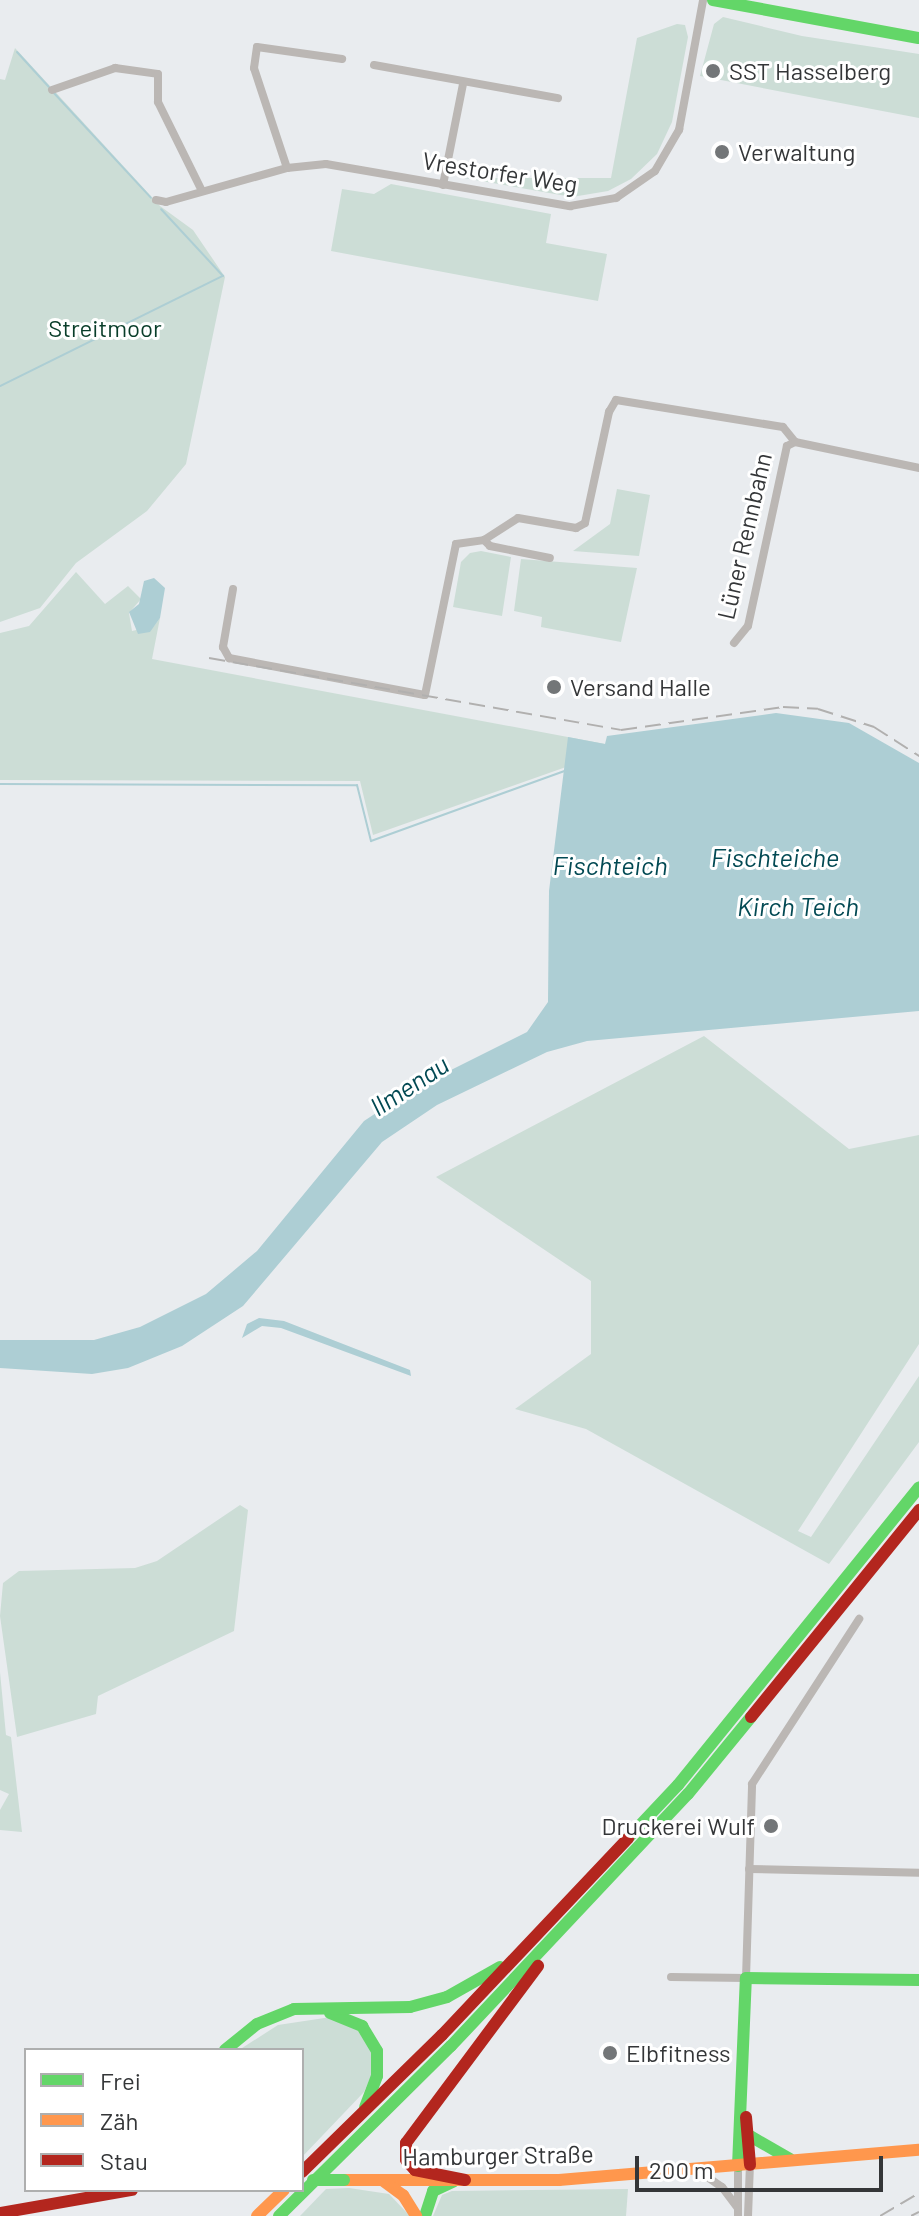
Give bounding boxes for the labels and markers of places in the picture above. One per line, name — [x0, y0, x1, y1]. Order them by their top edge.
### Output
place label: SST Hasselberg — [729, 57, 891, 85]
marker: SST Hasselberg — [704, 62, 722, 80]
place label: Verwaltung — [738, 138, 855, 166]
marker: Verwaltung — [713, 143, 731, 161]
place label: Versand Halle — [570, 673, 711, 701]
marker: Versand Halle — [545, 678, 563, 696]
place label: Druckerei Wulf — [602, 1812, 755, 1840]
marker: Druckerei Wulf — [762, 1817, 780, 1835]
place label: Elbfitness — [626, 2039, 731, 2067]
marker: Elbfitness — [601, 2044, 619, 2062]

